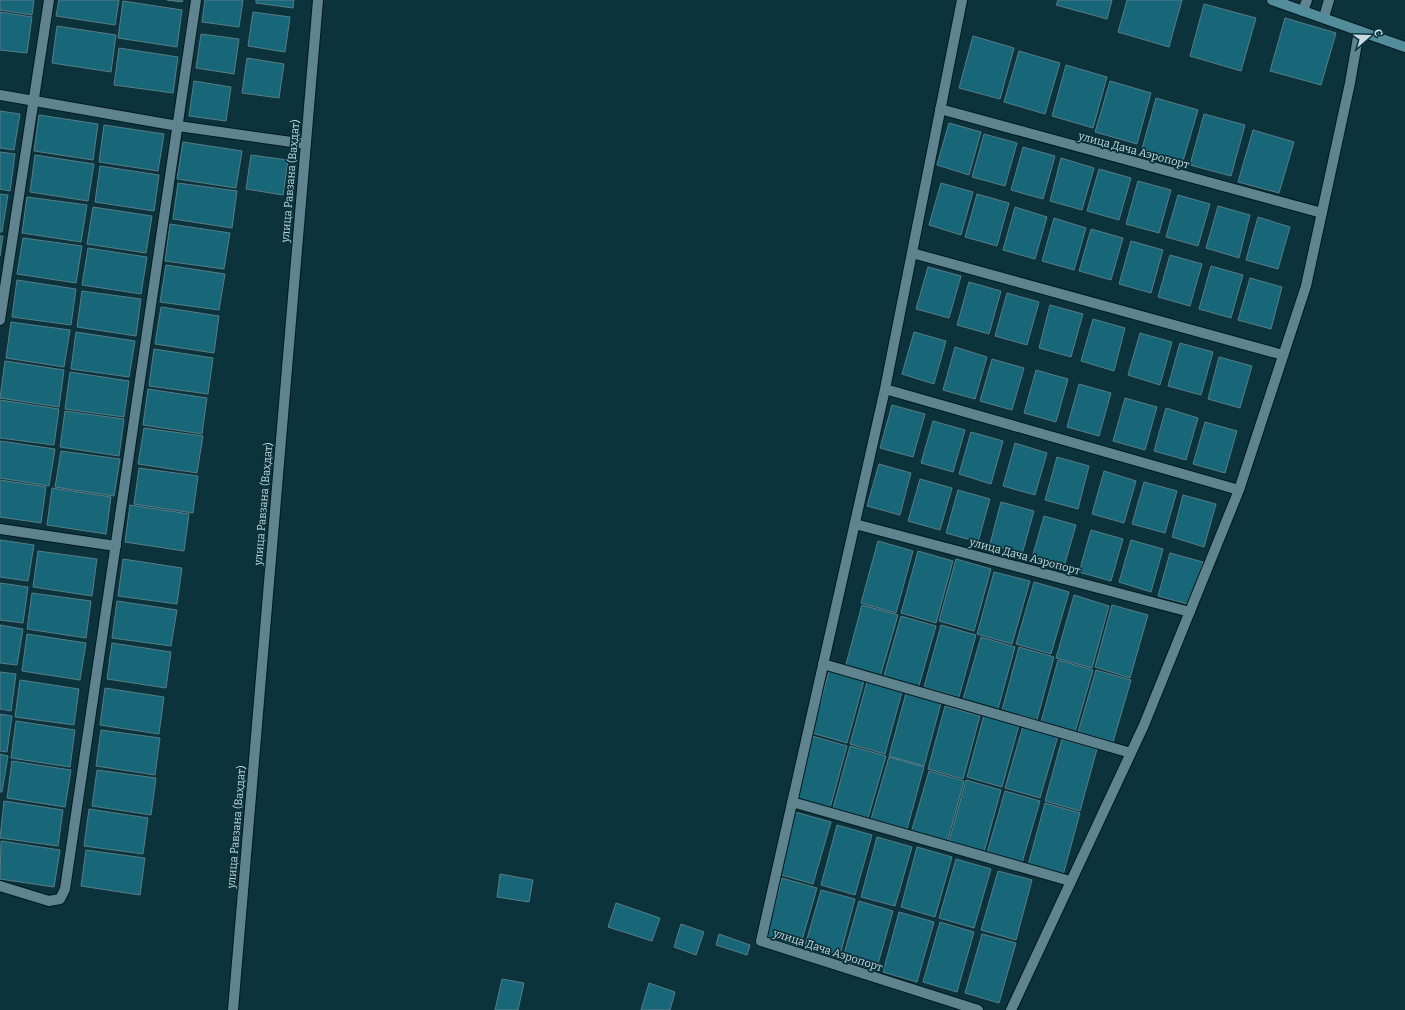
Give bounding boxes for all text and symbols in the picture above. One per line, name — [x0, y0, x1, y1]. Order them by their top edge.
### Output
north arrow — [1349, 16, 1389, 56]
text: С — [1371, 27, 1385, 38]
street label: улица Равзана (Вахдат) — [279, 119, 302, 244]
street label: улица Дача Аэропорт — [1076, 129, 1191, 172]
street label: улица Равзана (Вахдат) — [252, 442, 275, 567]
street label: улица Дача Аэропорт — [967, 535, 1082, 578]
street label: улица Равзана (Вахдат) — [225, 765, 248, 890]
street label: улица Дача Аэропорт — [771, 926, 885, 974]

